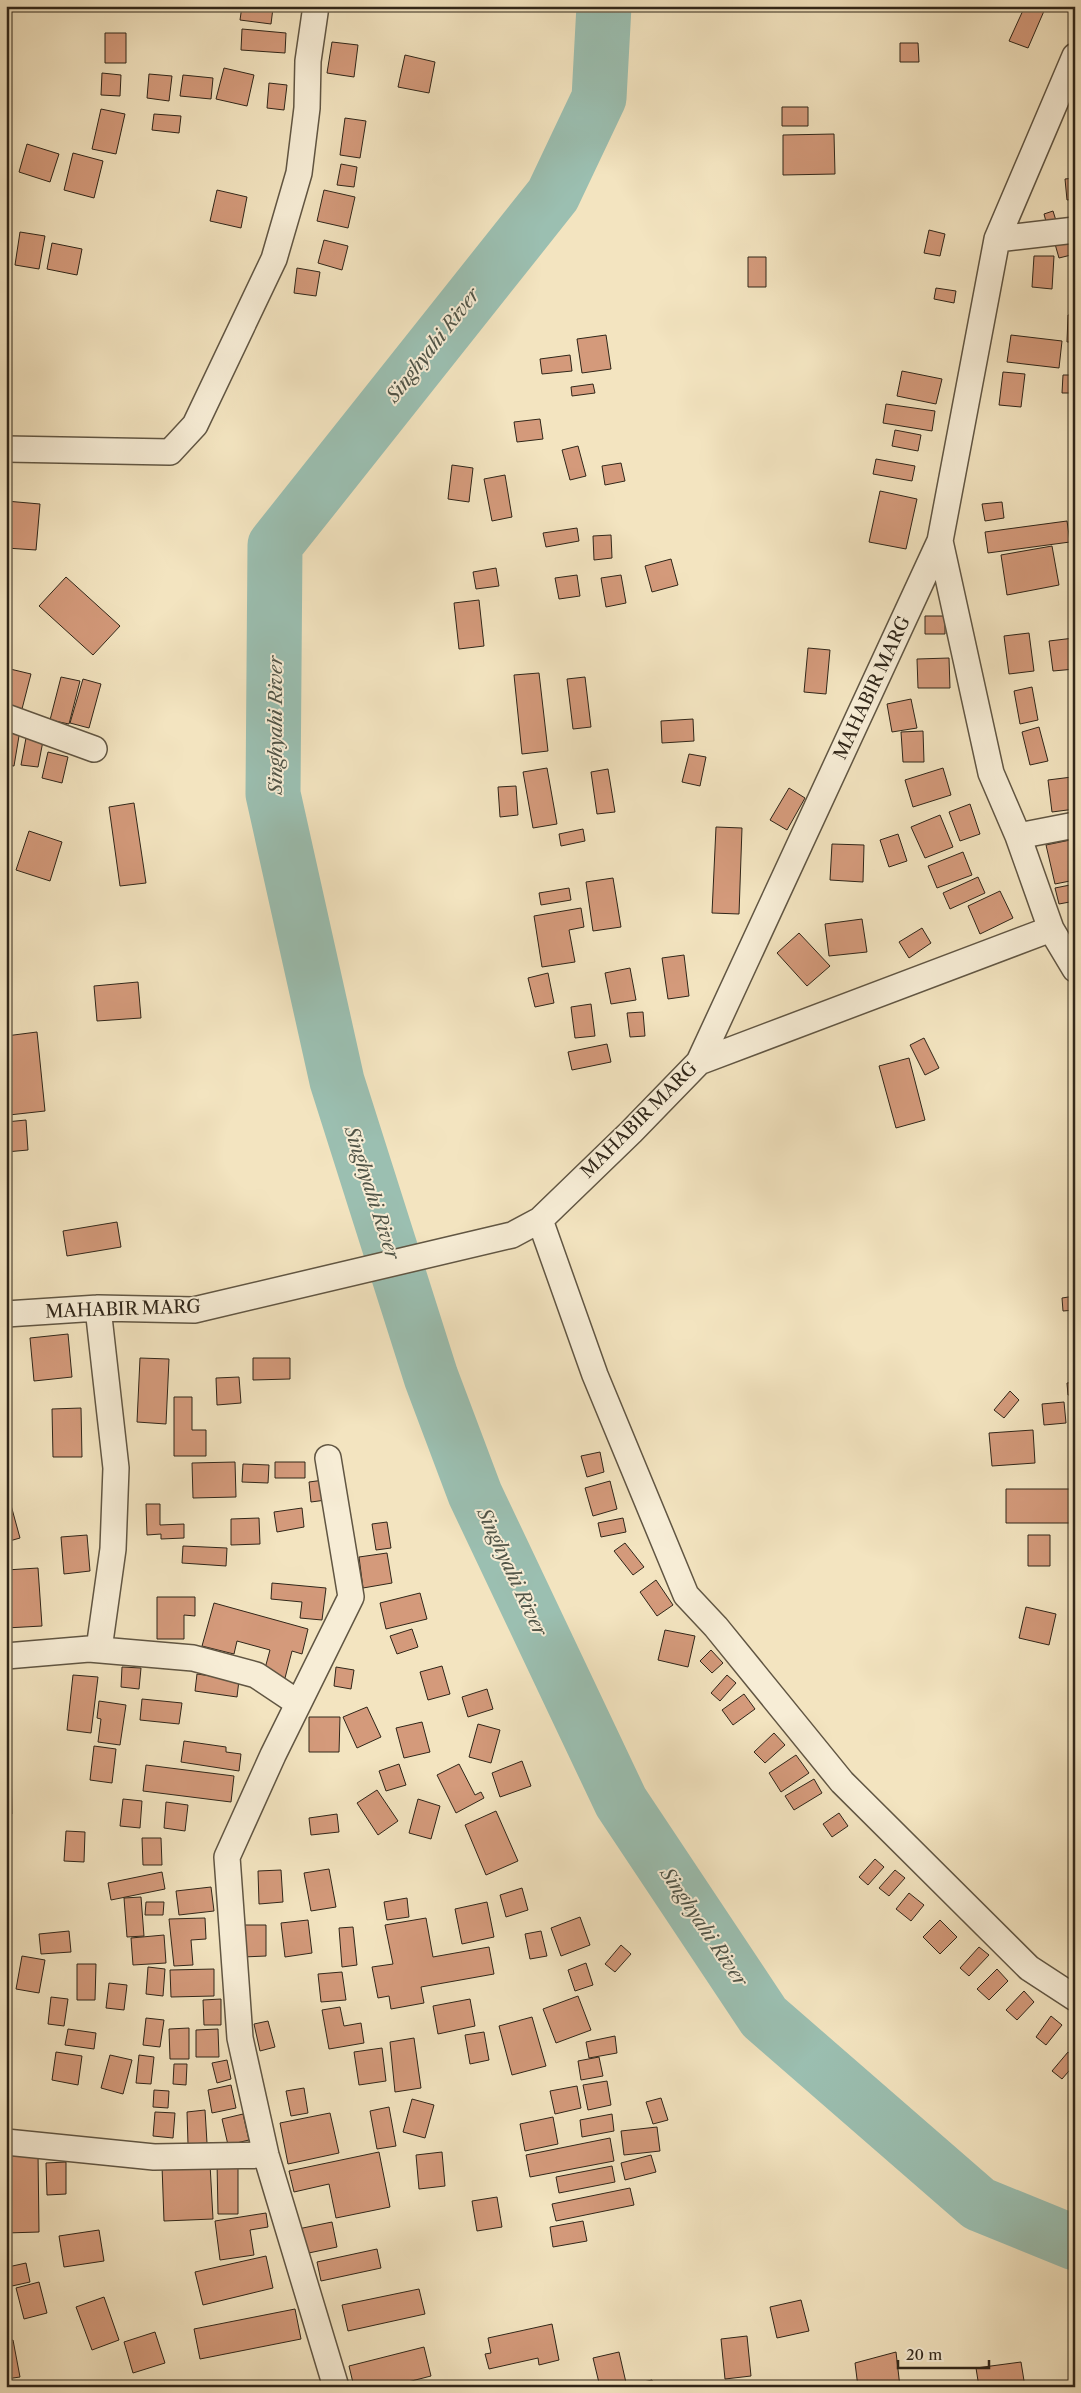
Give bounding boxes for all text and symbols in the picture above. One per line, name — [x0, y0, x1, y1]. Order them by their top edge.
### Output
water label: Singhyahi River — [381, 282, 485, 407]
street label: MAHABIR MARG — [829, 612, 915, 763]
water label: Singhyahi River — [264, 655, 287, 795]
street label: MAHABIR MARG — [576, 1057, 702, 1183]
water label: Singhyahi River — [339, 1123, 405, 1264]
street label: MAHABIR MARG — [45, 1295, 202, 1323]
water label: Singhyahi River — [472, 1503, 552, 1641]
water label: Singhyahi River — [655, 1862, 753, 1992]
scale bar — [898, 2338, 990, 2370]
text: 20 m — [906, 2345, 942, 2364]

